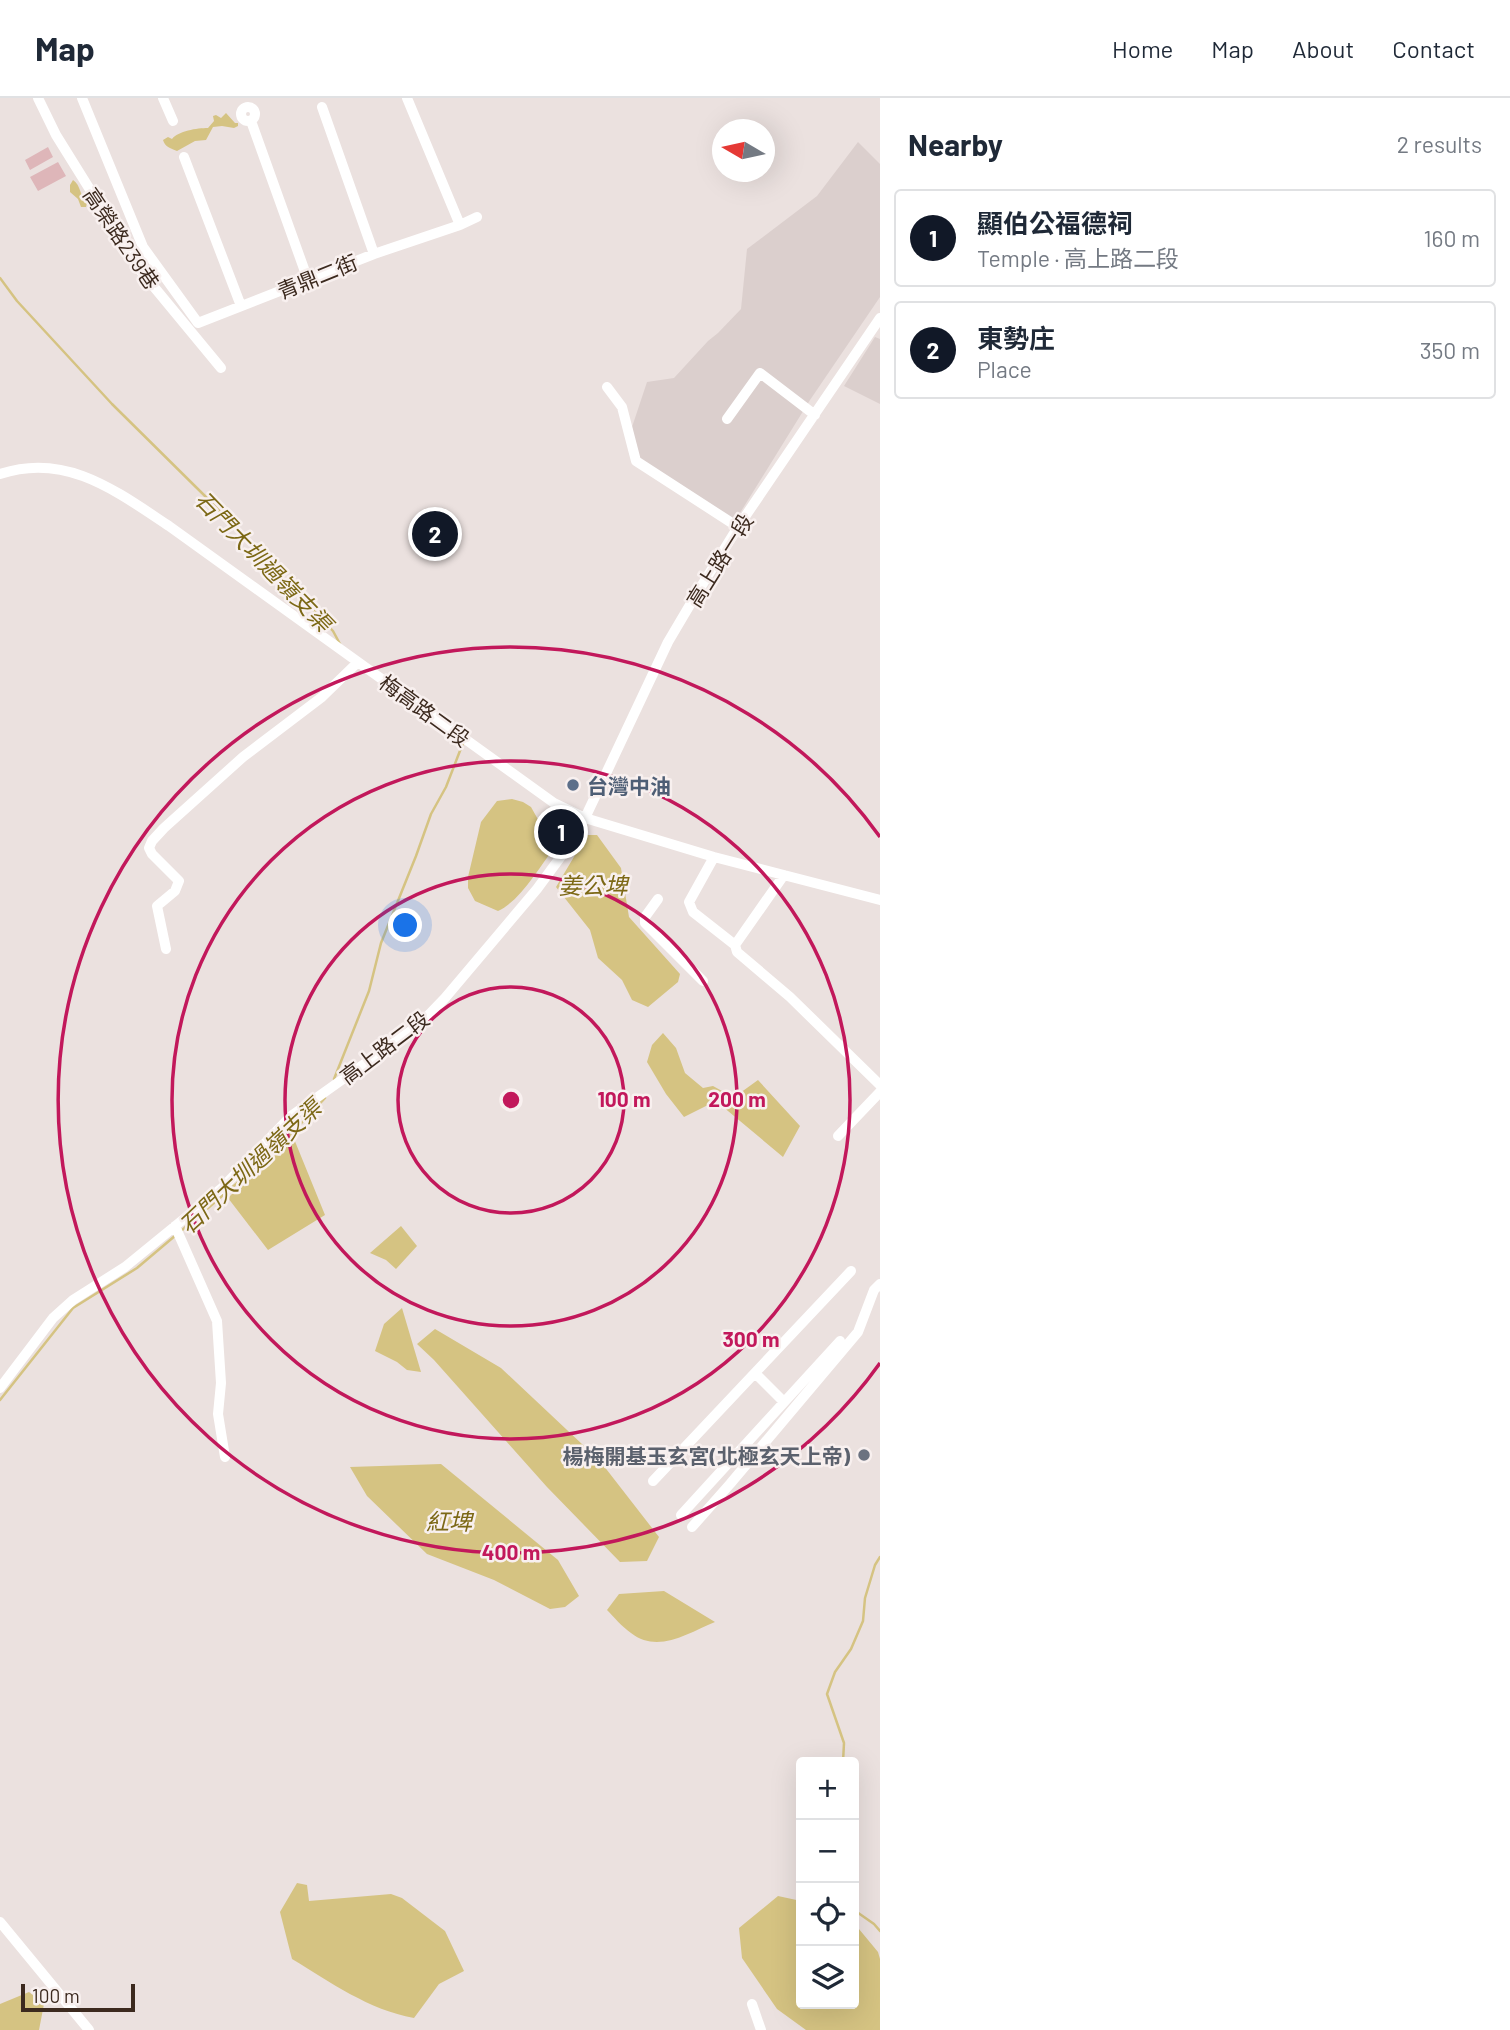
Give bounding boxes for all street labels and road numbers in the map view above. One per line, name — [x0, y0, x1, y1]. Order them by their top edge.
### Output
street label: 高榮路239巷 — [79, 183, 165, 293]
street label: 青鼎二街 — [273, 249, 361, 303]
street label: 高上路一段 — [681, 509, 757, 611]
street label: 梅高路二段 — [375, 669, 475, 751]
street label: 高上路二段 — [335, 1005, 433, 1089]

